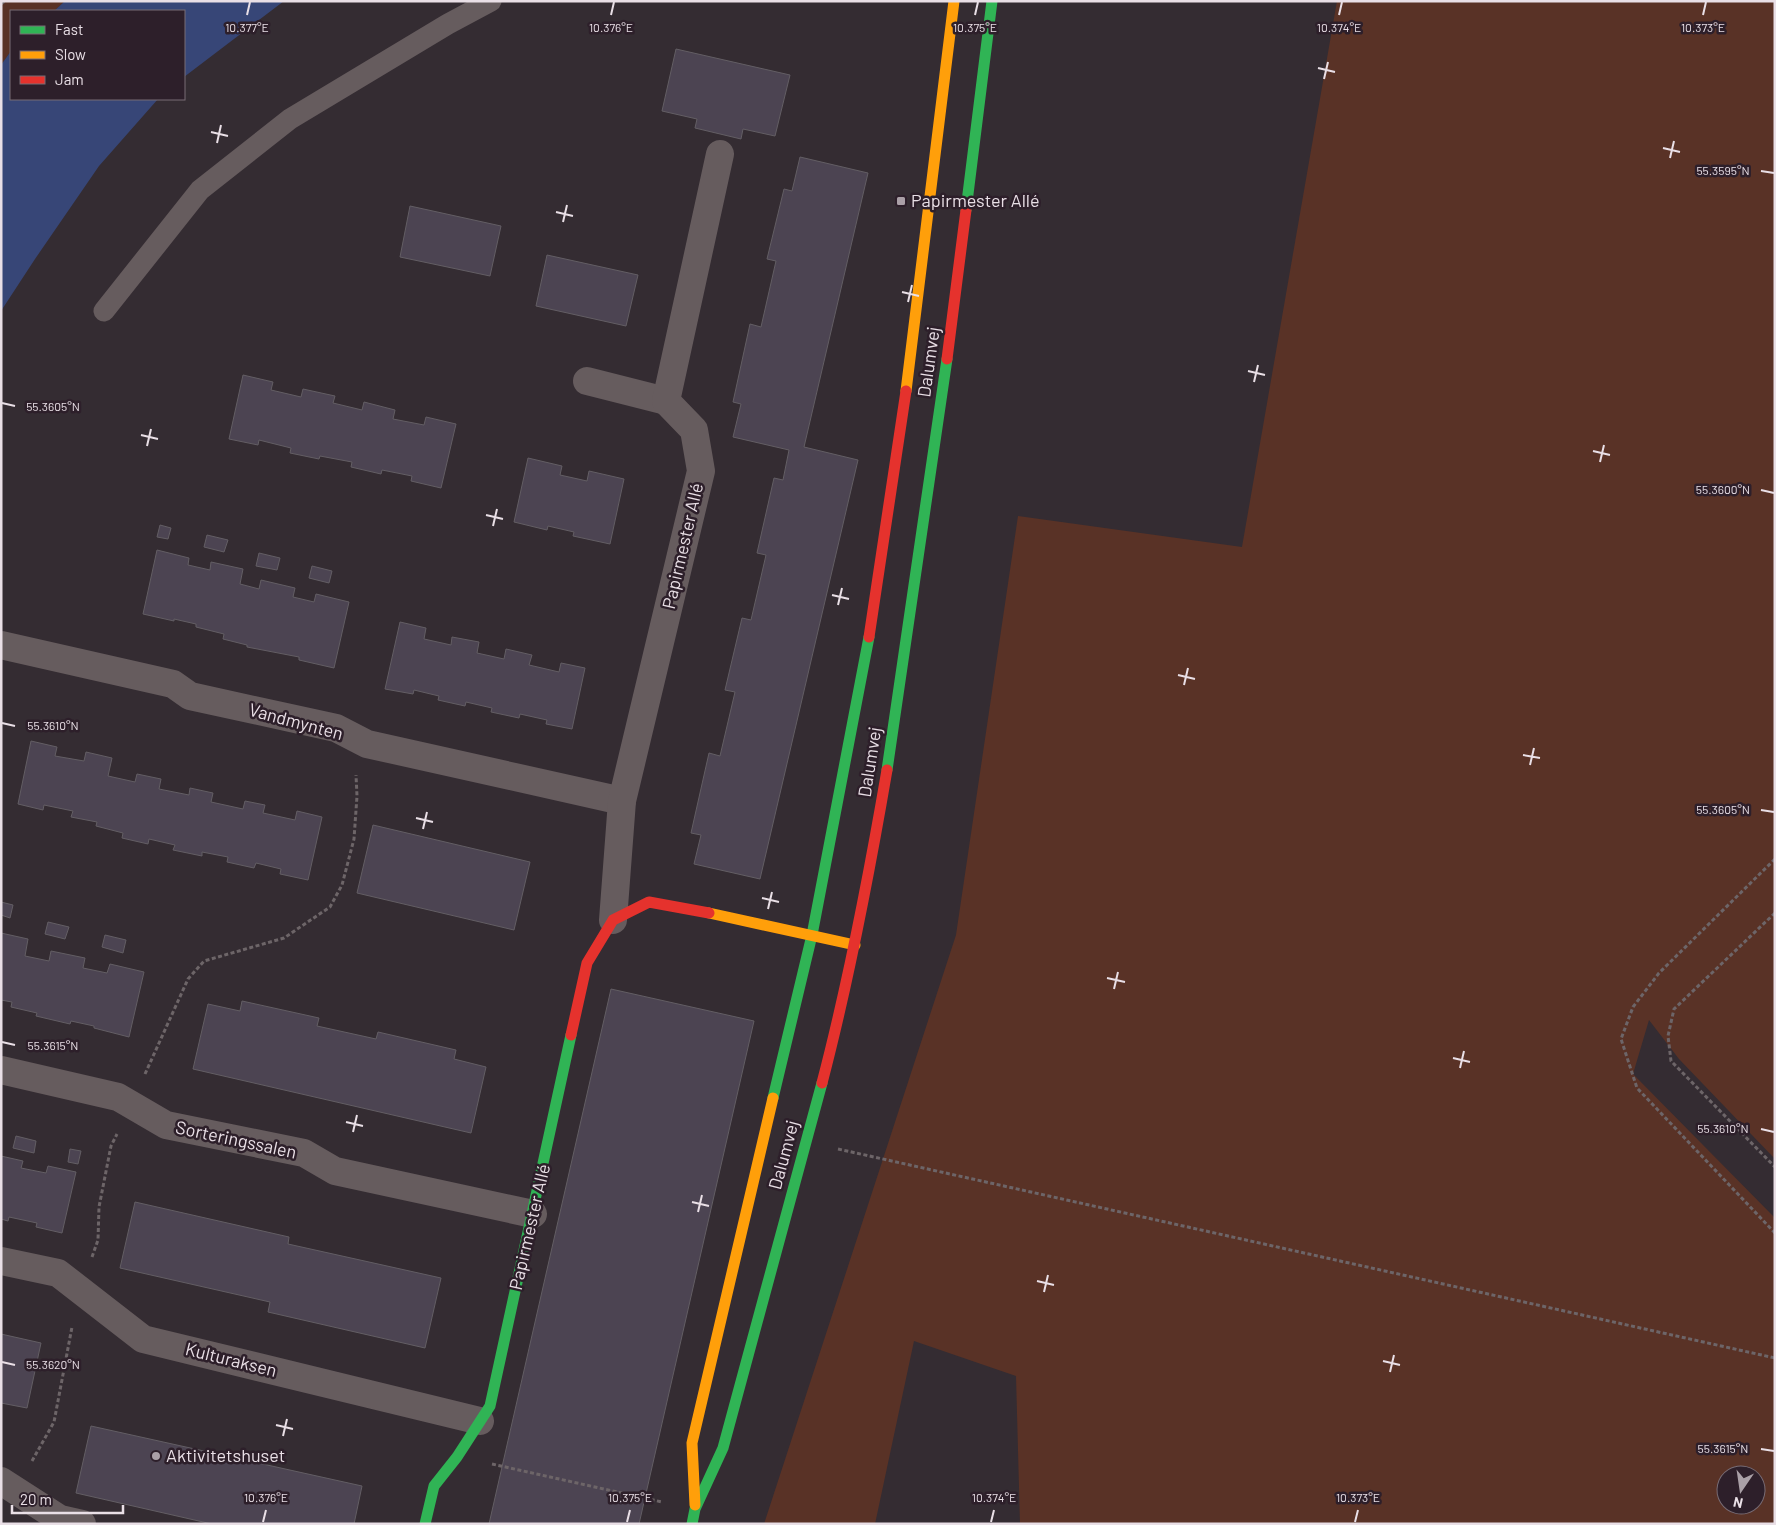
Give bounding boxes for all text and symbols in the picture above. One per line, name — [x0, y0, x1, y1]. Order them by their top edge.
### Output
legend — [10, 10, 185, 100]
text: Fast — [55, 20, 83, 38]
text: 10.377°E — [225, 20, 269, 34]
text: 10.376°E — [589, 20, 633, 34]
text: 10.375°E — [953, 20, 997, 34]
text: 10.374°E — [1317, 20, 1361, 34]
text: 10.373°E — [1681, 20, 1725, 34]
text: Slow — [55, 45, 86, 63]
text: Jam — [55, 70, 84, 88]
text: 55.3595°N — [1696, 163, 1750, 177]
place label: Papirmester Allé — [911, 189, 1040, 211]
marker: Papirmester Allé — [895, 195, 907, 207]
street label: Dalumvej — [912, 325, 944, 399]
text: 55.3605°N — [26, 399, 80, 413]
street label: Papirmester Allé — [657, 481, 707, 611]
text: 55.3600°N — [1696, 482, 1750, 496]
street label: Vandmynten — [247, 698, 346, 744]
text: 55.3610°N — [27, 718, 79, 732]
street label: Dalumvej — [853, 725, 885, 799]
text: 55.3605°N — [1696, 802, 1750, 816]
text: 55.3615°N — [28, 1038, 78, 1052]
street label: Sorteringssalen — [174, 1115, 299, 1163]
street label: Dalumvej — [763, 1118, 803, 1192]
text: 55.3610°N — [1697, 1121, 1749, 1135]
street label: Papirmester Allé — [504, 1162, 554, 1292]
street label: Kulturaksen — [183, 1337, 279, 1381]
text: 55.3620°N — [26, 1357, 80, 1371]
text: 55.3615°N — [1698, 1441, 1748, 1455]
place label: Aktivitetshuset — [166, 1444, 285, 1466]
marker: Aktivitetshuset — [150, 1450, 162, 1462]
north arrow — [1716, 1465, 1766, 1515]
scale bar — [12, 1482, 124, 1514]
text: 20 m — [20, 1490, 52, 1508]
text: 10.376°E — [244, 1490, 288, 1504]
text: 10.375°E — [608, 1490, 652, 1504]
text: 10.374°E — [972, 1490, 1016, 1504]
text: 10.373°E — [1336, 1490, 1380, 1504]
text: N — [1732, 1494, 1744, 1512]

